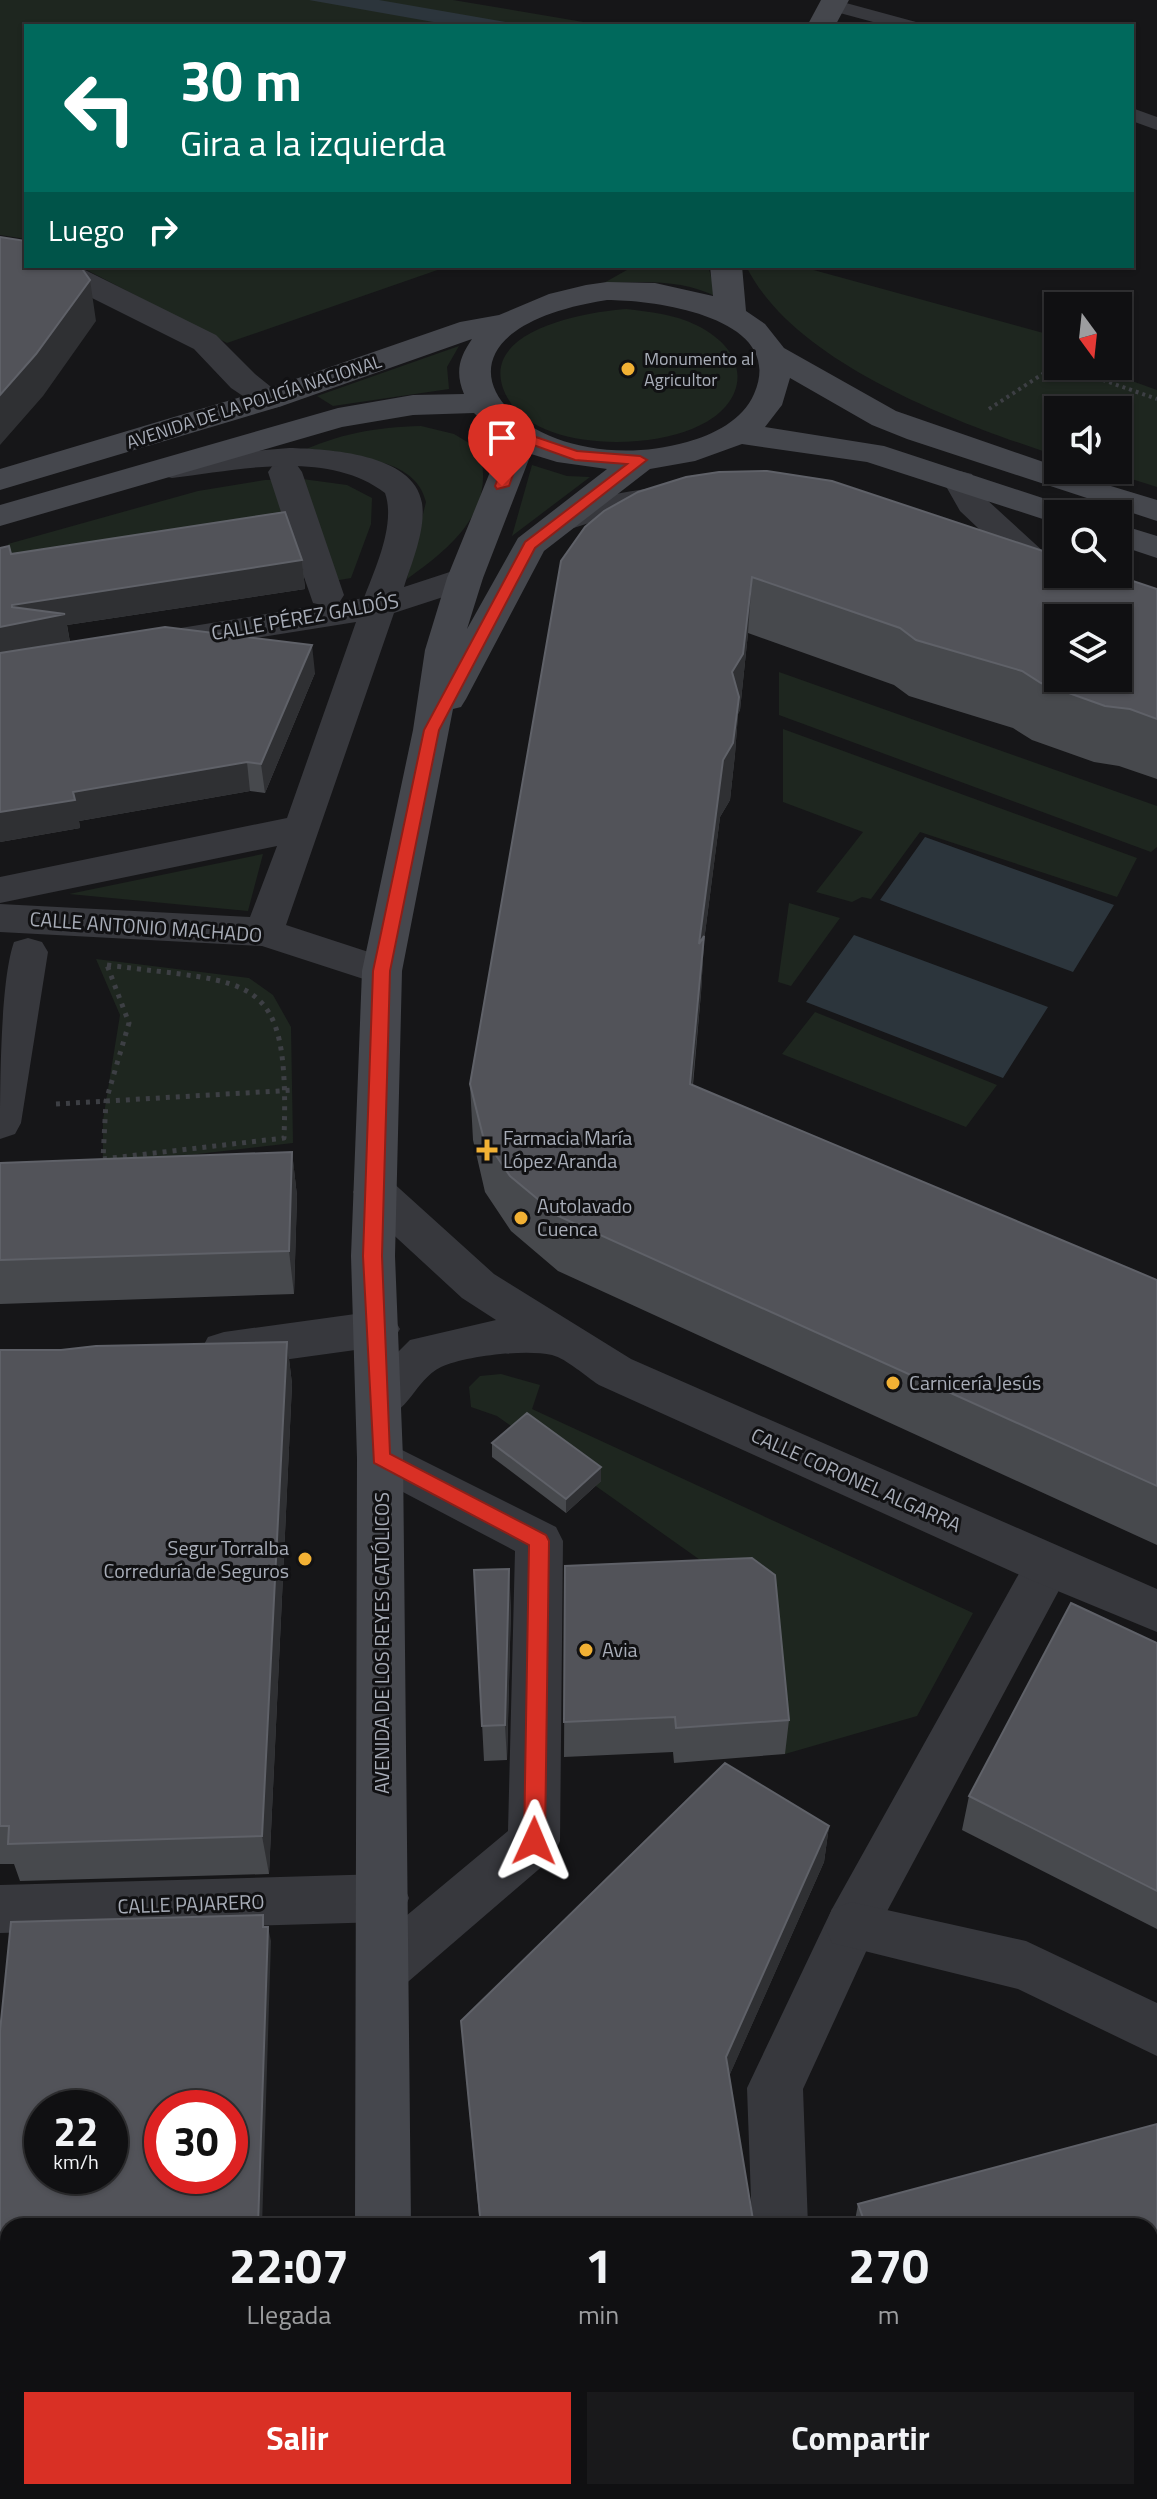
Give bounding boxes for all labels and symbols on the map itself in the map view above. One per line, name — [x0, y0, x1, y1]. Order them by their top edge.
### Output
north arrow — [1044, 292, 1132, 380]
place label: Monumento al Agricultor — [644, 345, 754, 393]
street label: AVENIDA DE LA POLICÍA NACIONAL — [123, 347, 385, 456]
marker: Monumento al Agricultor — [619, 360, 637, 378]
pin — [468, 404, 536, 486]
street label: CALLE PÉREZ GALDÓS — [209, 585, 401, 648]
street label: CALLE ANTONIO MACHADO — [29, 903, 263, 950]
place label: Farmacia María López Aranda — [503, 1122, 632, 1176]
marker: Farmacia María López Aranda — [478, 1141, 496, 1159]
place label: Autolavado Cuenca — [537, 1190, 632, 1244]
marker: Autolavado Cuenca — [512, 1209, 530, 1227]
place label: Carnicería Jesús — [909, 1367, 1041, 1398]
marker: Carnicería Jesús — [884, 1374, 902, 1392]
street label: CALLE CORONEL ALGARRA — [746, 1419, 966, 1540]
street label: AVENIDA DE LOS REYES CATÓLICOS — [366, 1492, 397, 1794]
place label: Segur Torralba Correduría de Seguros — [104, 1532, 289, 1586]
marker: Segur Torralba Correduría de Seguros — [296, 1550, 314, 1568]
place label: Avia — [602, 1634, 638, 1665]
marker: Avia — [577, 1641, 595, 1659]
position arrow — [492, 1799, 576, 1883]
street label: CALLE PAJARERO — [117, 1885, 265, 1922]
speed limit sign: 30 — [144, 2090, 248, 2194]

